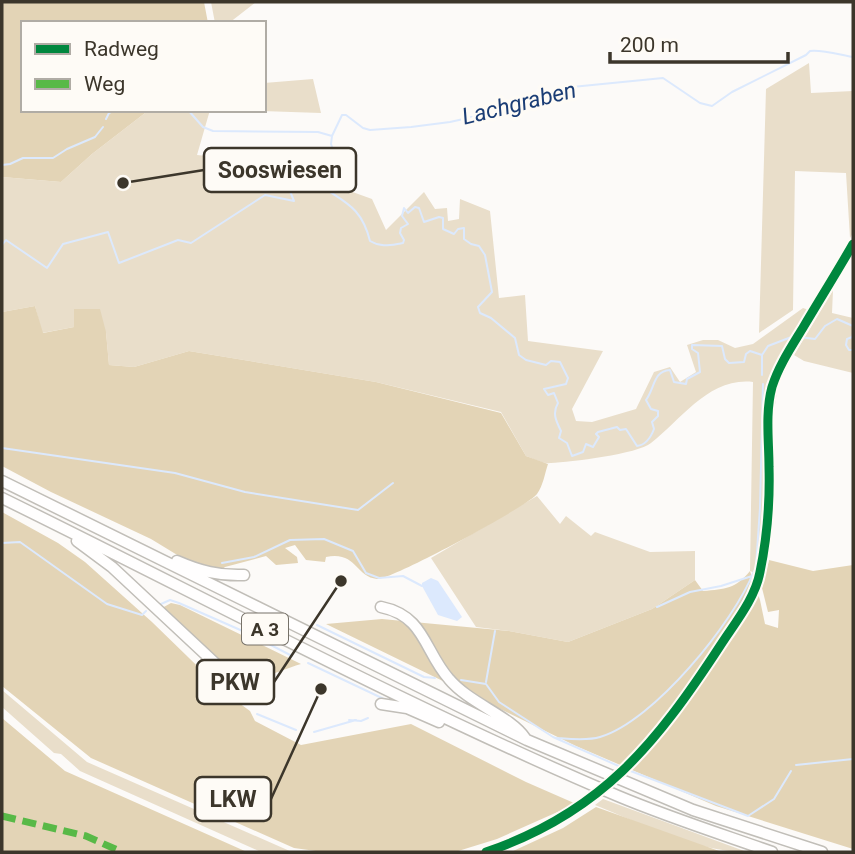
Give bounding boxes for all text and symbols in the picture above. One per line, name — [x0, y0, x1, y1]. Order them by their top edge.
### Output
legend — [21, 21, 266, 112]
scale bar — [610, 21, 788, 65]
text: 200 m — [620, 33, 679, 57]
text: Radweg — [84, 37, 159, 61]
text: Weg — [84, 72, 125, 96]
water label: Lachgraben — [459, 76, 579, 131]
callout: Sooswiesen — [204, 148, 356, 192]
text: Sooswiesen — [218, 157, 342, 184]
road number: A 3 — [242, 614, 288, 644]
callout: PKW — [197, 660, 274, 704]
text: PKW — [210, 669, 260, 696]
callout: LKW — [195, 777, 271, 821]
text: LKW — [209, 786, 257, 813]

